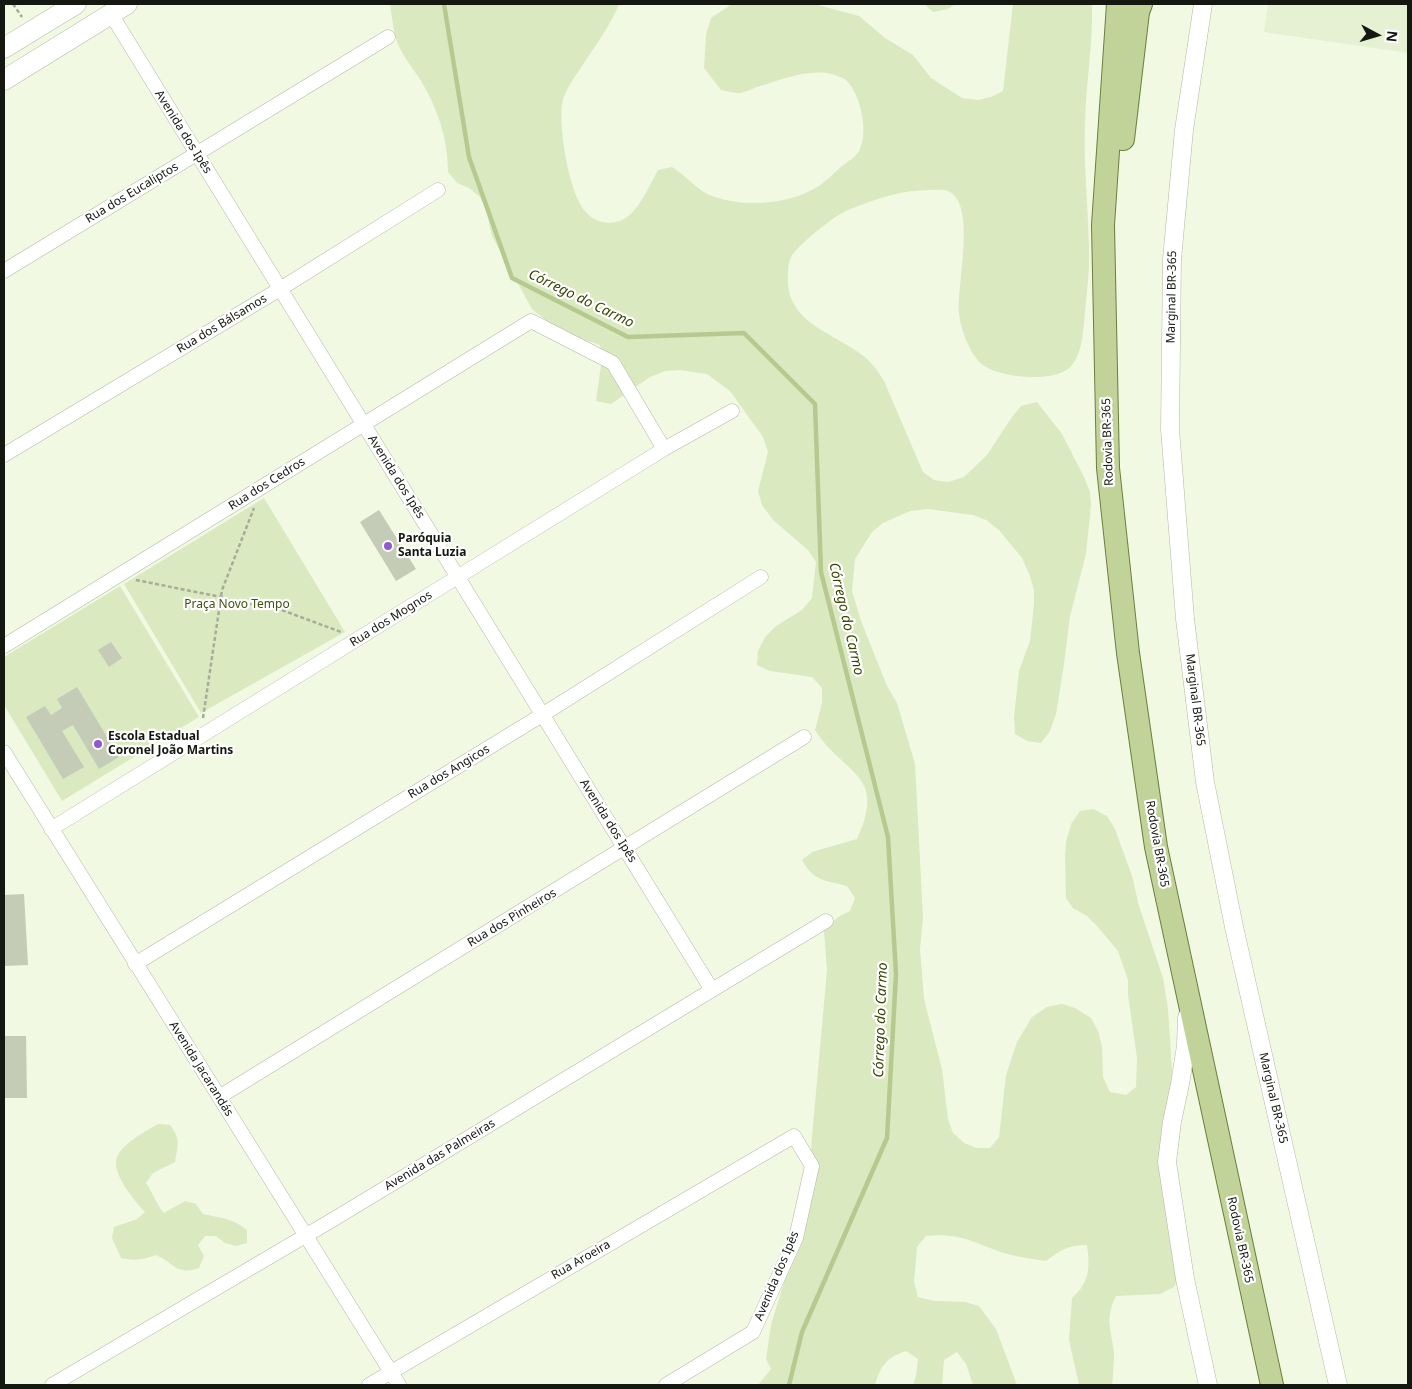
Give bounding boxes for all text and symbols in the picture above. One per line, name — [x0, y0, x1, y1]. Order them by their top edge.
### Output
north arrow — [1352, 10, 1402, 60]
text: N — [1382, 30, 1402, 43]
street label: Avenida dos Ipês — [152, 88, 214, 176]
street label: Rua dos Eucaliptos — [83, 160, 181, 226]
street label: Marginal BR-365 — [1164, 250, 1180, 344]
water label: Córrego do Carmo — [526, 266, 636, 332]
street label: Rua dos Bálsamos — [174, 291, 270, 357]
street label: Rodovia BR-365 — [1099, 398, 1117, 486]
street label: Avenida dos Ipês — [365, 433, 427, 521]
street label: Rua dos Cedros — [226, 455, 308, 513]
place label: Paróquia Santa Luzia — [398, 532, 466, 560]
marker: Paróquia Santa Luzia — [382, 540, 394, 552]
water label: Córrego do Carmo — [825, 561, 867, 677]
street label: Rua dos Mognos — [347, 588, 435, 650]
park label: Praça Novo Tempo — [184, 598, 290, 612]
street label: Marginal BR-365 — [1182, 653, 1208, 747]
place label: Escola Estadual Coronel João Martins — [108, 730, 233, 758]
marker: Escola Estadual Coronel João Martins — [92, 738, 104, 750]
street label: Rua dos Angicos — [406, 742, 492, 802]
street label: Avenida dos Ipês — [577, 777, 639, 865]
street label: Rodovia BR-365 — [1142, 799, 1172, 889]
street label: Rua dos Pinheiros — [465, 886, 559, 950]
water label: Córrego do Carmo — [871, 962, 891, 1078]
street label: Avenida Jacarandás — [166, 1019, 236, 1119]
street label: Marginal BR-365 — [1256, 1051, 1290, 1145]
street label: Avenida das Palmeiras — [382, 1116, 498, 1194]
street label: Rodovia BR-365 — [1224, 1196, 1256, 1284]
street label: Avenida dos Ipês — [752, 1229, 802, 1323]
street label: Rua Aroeira — [549, 1237, 613, 1283]

